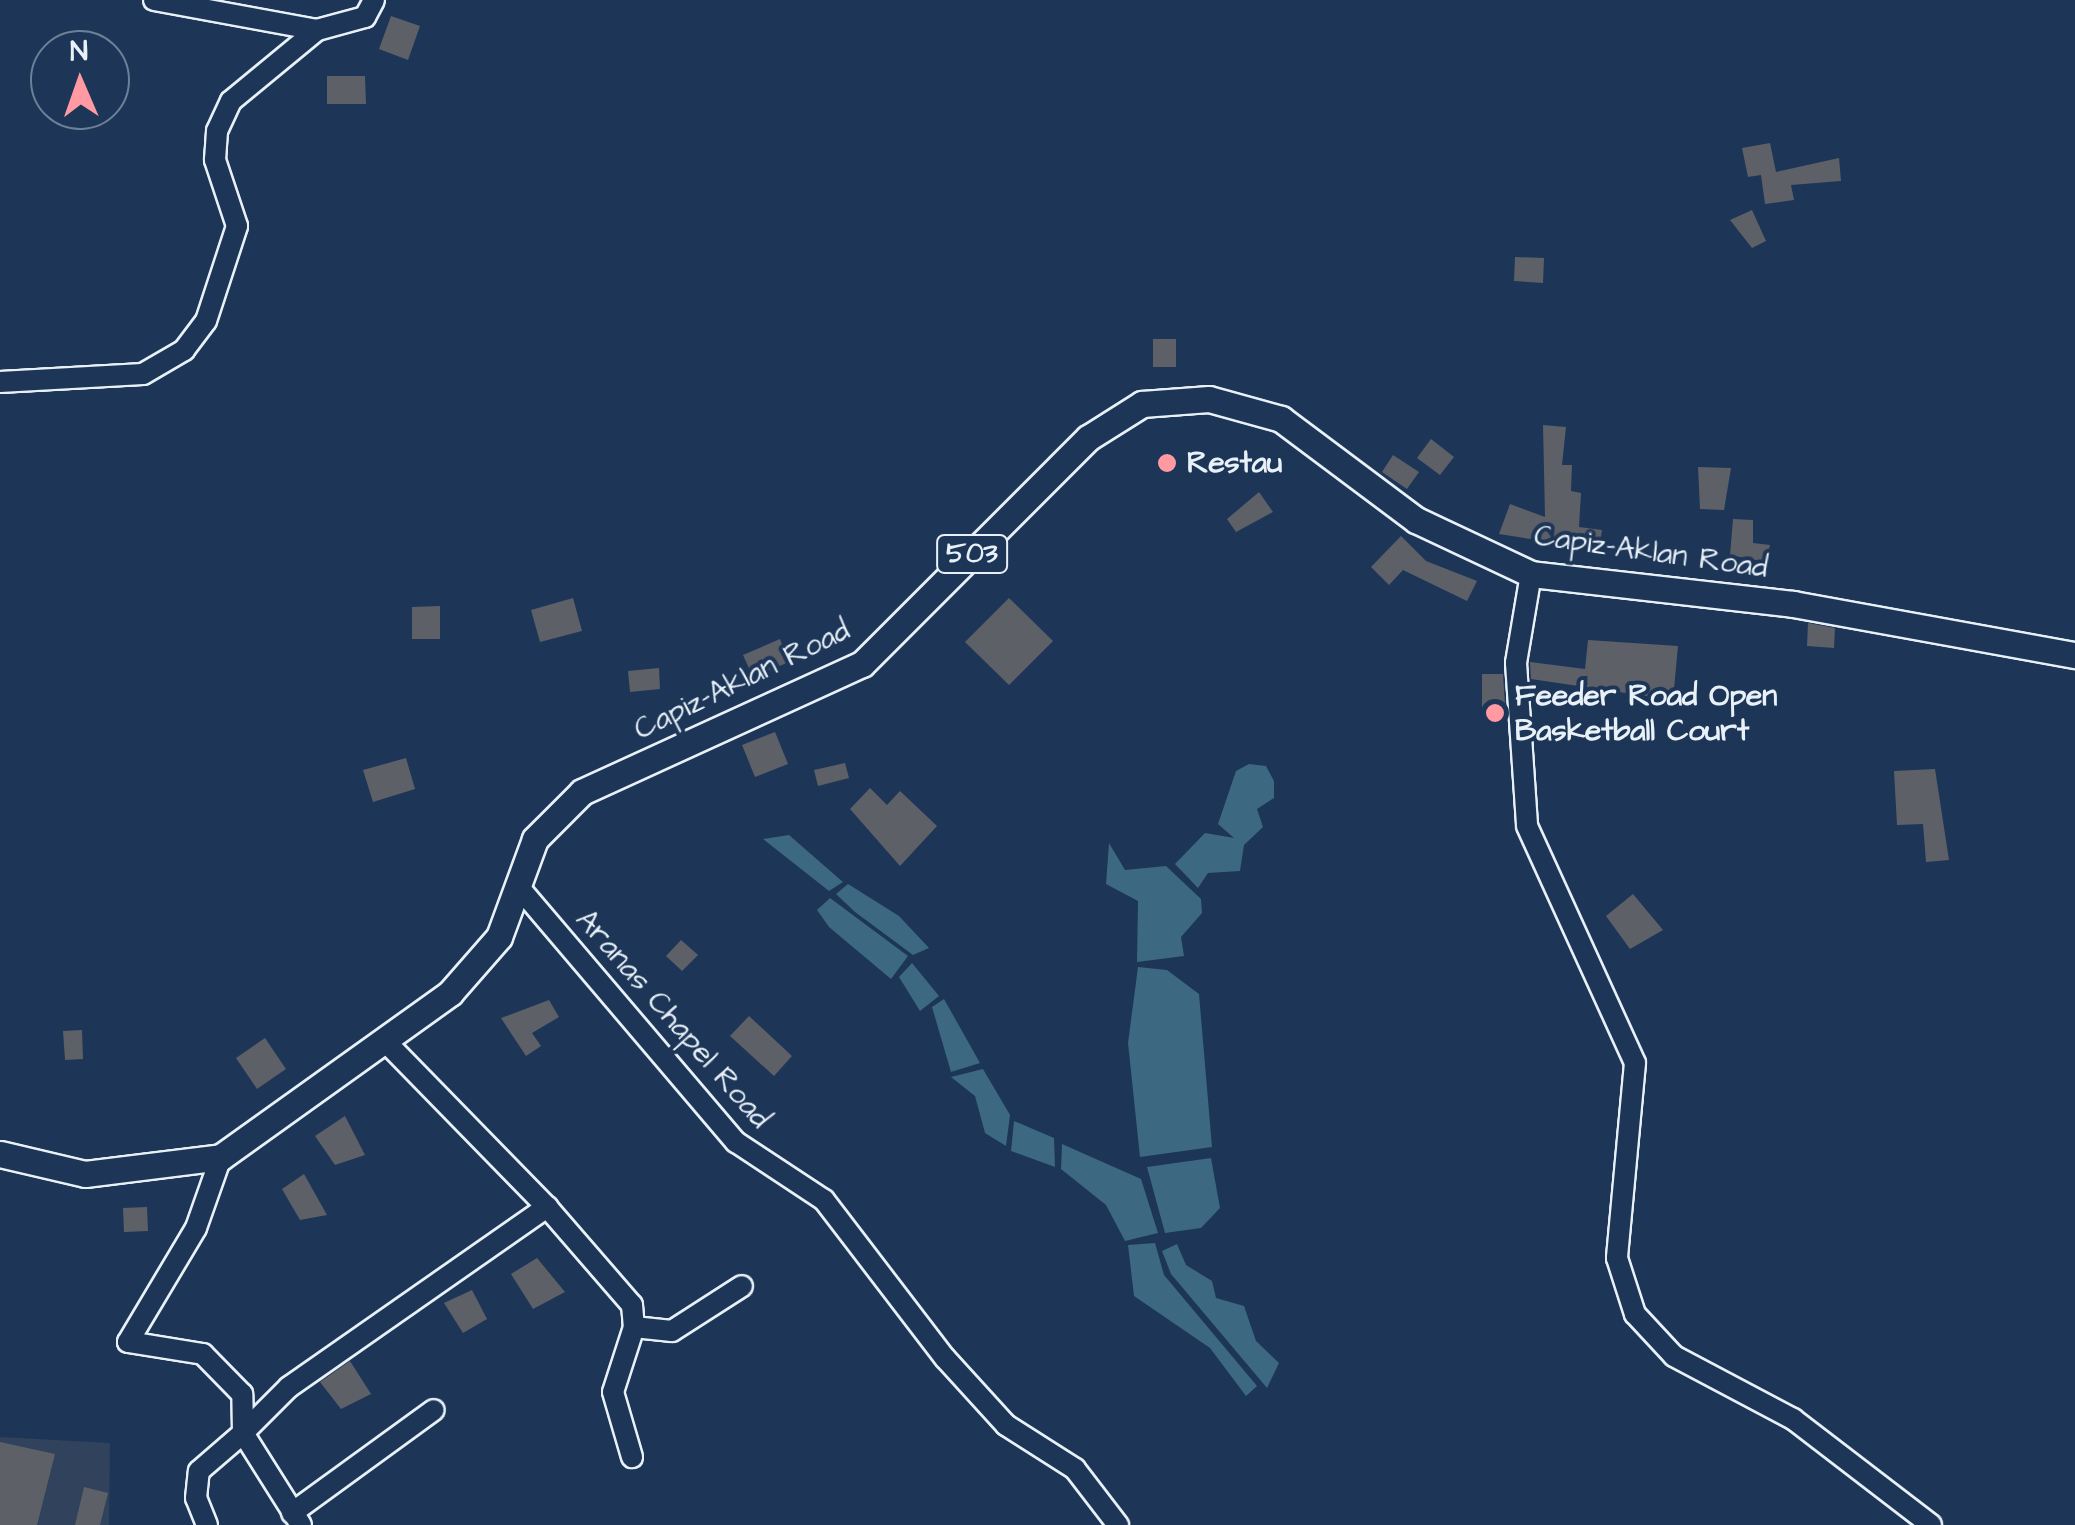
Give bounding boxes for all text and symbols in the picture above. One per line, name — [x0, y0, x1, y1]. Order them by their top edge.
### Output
north arrow — [30, 30, 130, 130]
text: N — [70, 32, 88, 71]
place label: Restau — [1187, 445, 1282, 481]
marker: Restau — [1156, 452, 1178, 474]
street label: Capiz-Aklan Road — [1532, 518, 1770, 586]
road number: 503 — [934, 531, 1010, 577]
street label: Capiz-Aklan Road — [628, 612, 856, 748]
place label: Feeder Road Open Basketball Court — [1515, 678, 1777, 748]
marker: Feeder Road Open Basketball Court — [1484, 702, 1506, 724]
street label: Aranas Chapel Road — [568, 902, 778, 1136]

